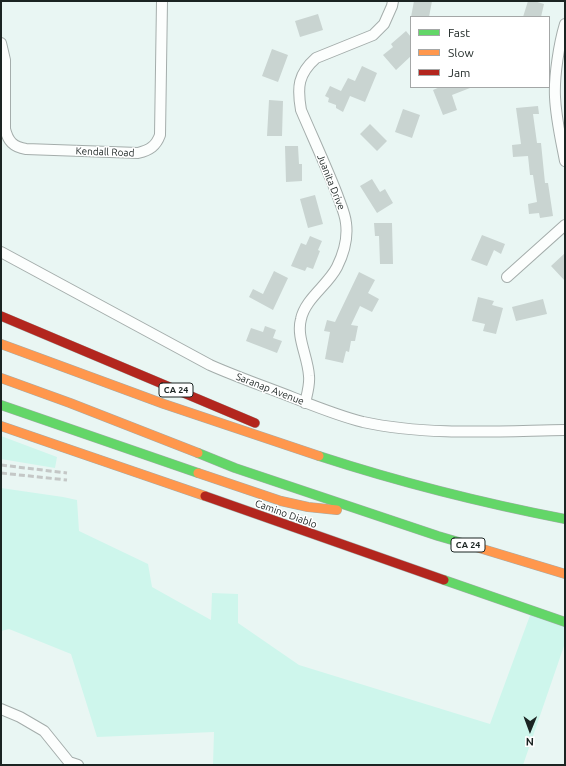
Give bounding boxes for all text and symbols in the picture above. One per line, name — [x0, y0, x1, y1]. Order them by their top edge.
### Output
legend — [410, 16, 550, 88]
text: Fast — [448, 26, 470, 39]
text: Slow — [448, 46, 474, 59]
text: Jam — [448, 66, 470, 79]
street label: Kendall Road — [75, 145, 135, 159]
street label: Juanita Drive — [314, 152, 348, 212]
street label: Saranap Avenue — [234, 370, 306, 408]
road number: CA 24 — [159, 383, 193, 397]
street label: Camino Diablo — [253, 497, 319, 531]
road number: CA 24 — [451, 538, 485, 552]
north arrow — [510, 710, 550, 750]
text: N — [526, 736, 534, 748]

